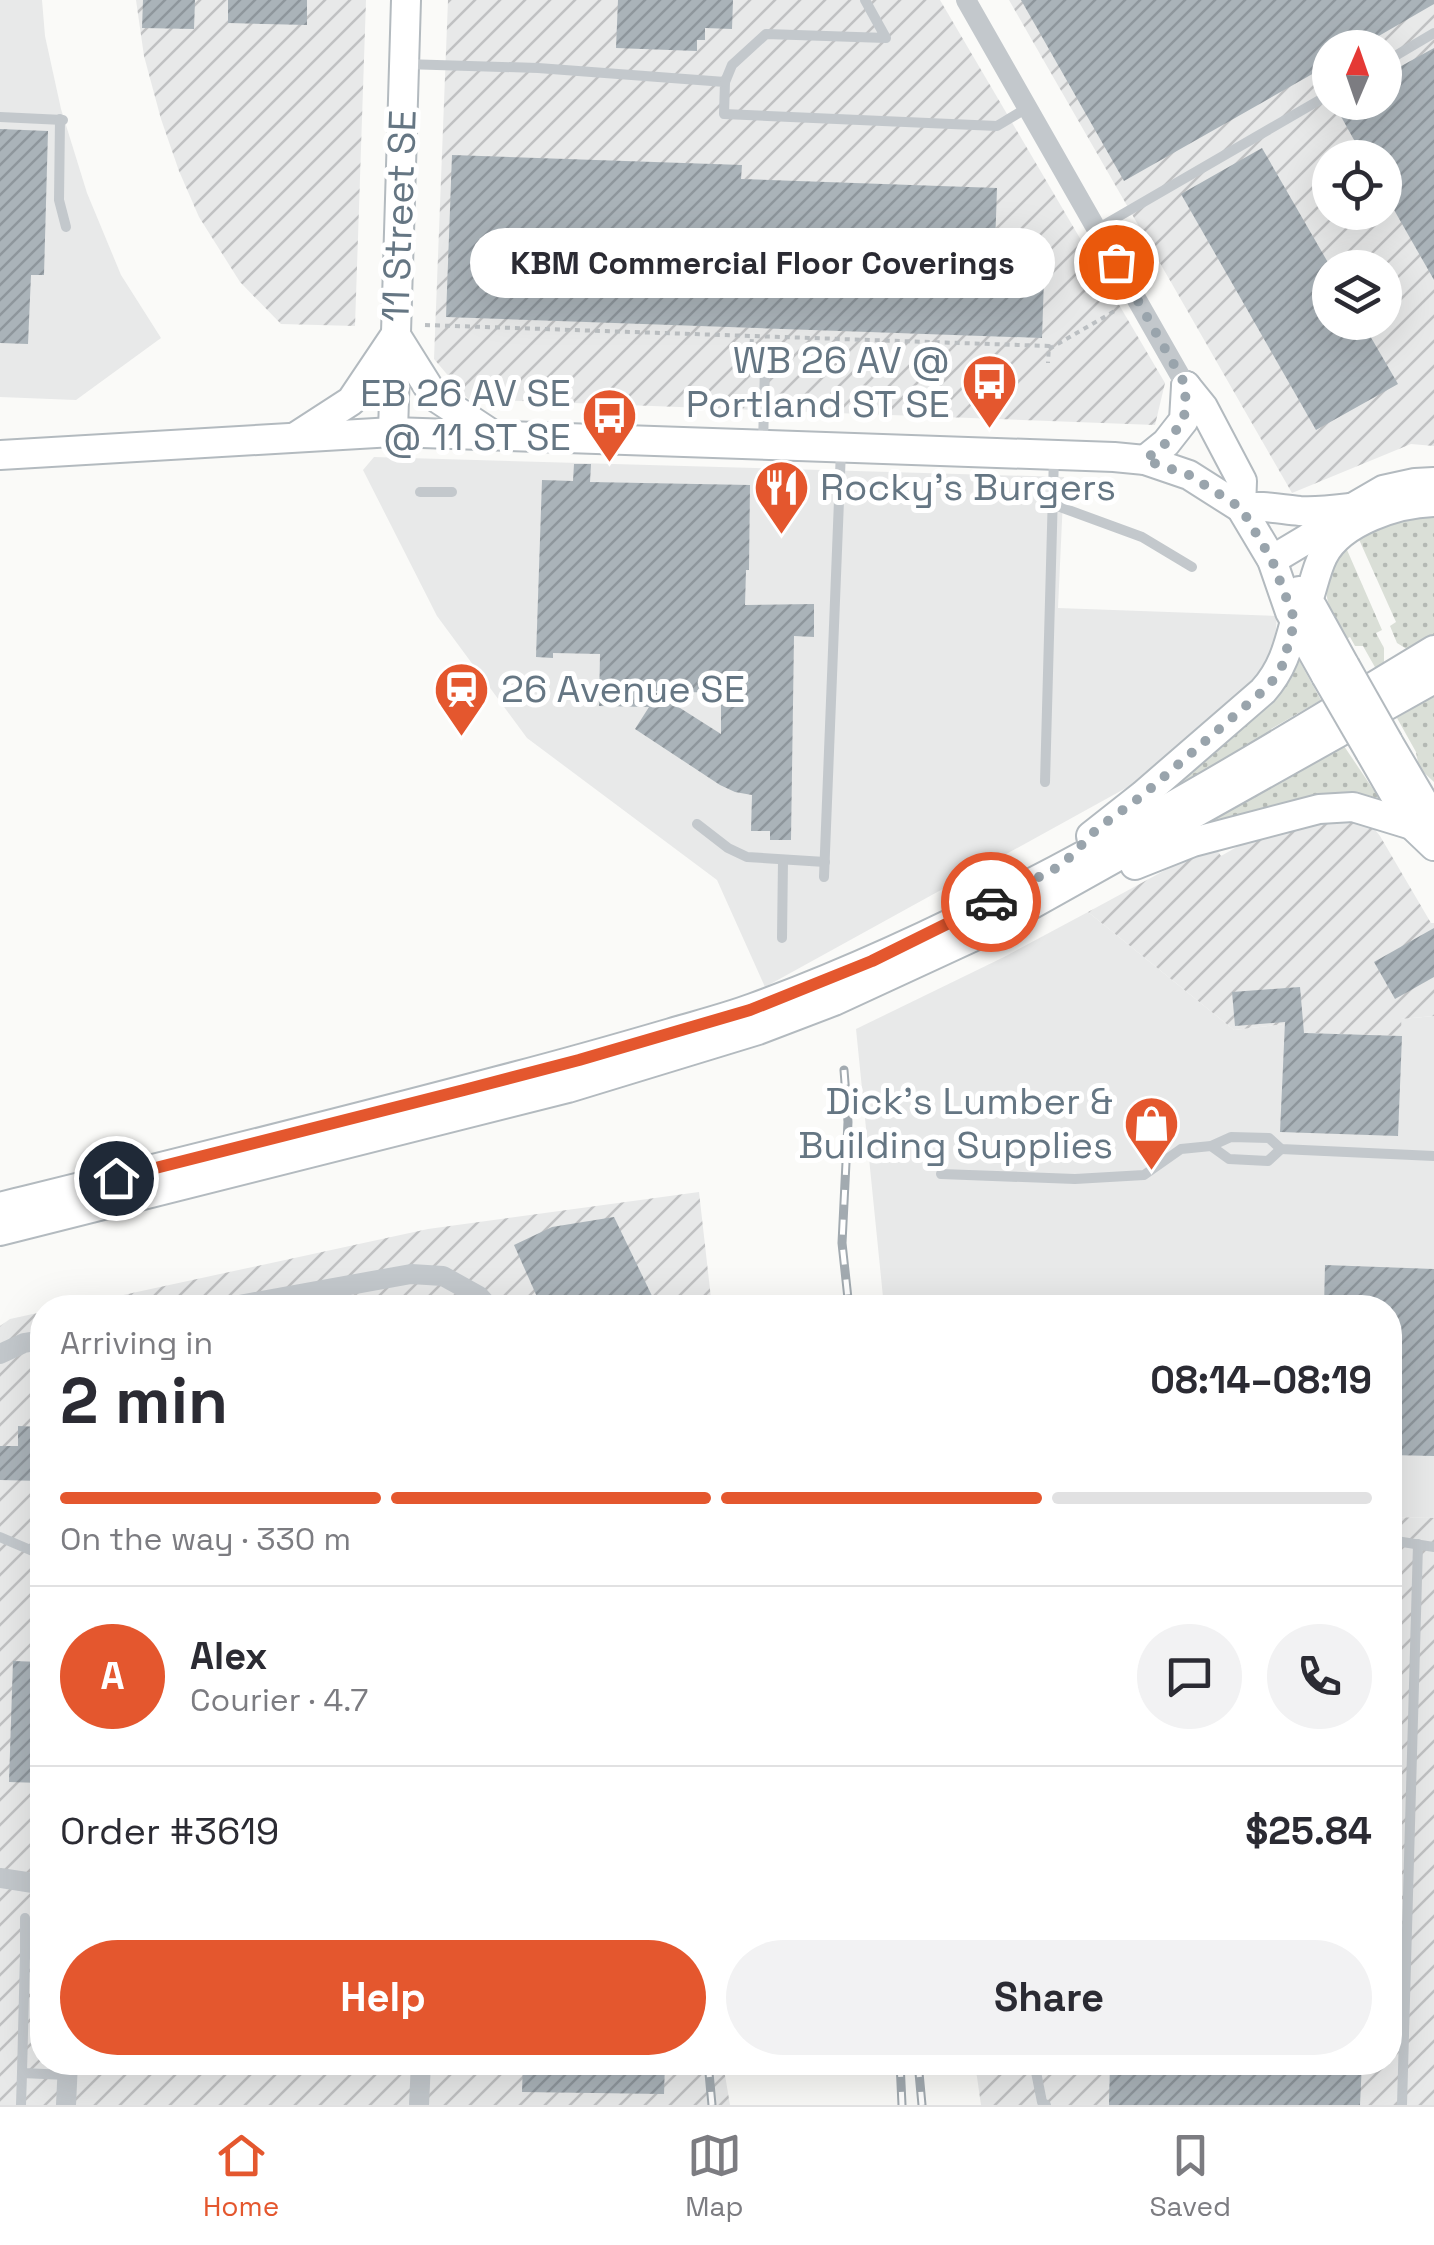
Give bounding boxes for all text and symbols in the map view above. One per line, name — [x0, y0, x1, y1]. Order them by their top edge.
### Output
north arrow — [1312, 30, 1402, 120]
map controls — [1312, 30, 1402, 340]
street label: 11 Street SE — [371, 109, 427, 323]
button: locate — [1312, 140, 1402, 230]
pin — [1074, 220, 1159, 305]
callout: KBM Commercial Floor Coverings — [471, 227, 1056, 297]
icon: bag — [1089, 235, 1144, 290]
text: KBM Commercial Floor Coverings — [510, 243, 1015, 283]
button: layers — [1312, 250, 1402, 340]
place label: WB 26 AV @ Portland ST SE — [686, 336, 950, 428]
bus stop icon: WB 26 AV @ Portland ST SE — [959, 352, 1019, 431]
place label: EB 26 AV SE @ 11 ST SE — [360, 369, 571, 461]
bus stop icon: EB 26 AV SE @ 11 ST SE — [580, 385, 640, 464]
restaurant icon: Rocky's Burgers — [751, 457, 811, 536]
place label: Rocky's Burgers — [820, 463, 1116, 511]
station icon: 26 Avenue SE — [432, 659, 492, 738]
place label: 26 Avenue SE — [501, 665, 745, 713]
courier — [941, 852, 1041, 952]
icon: car — [964, 875, 1019, 930]
place label: Dick's Lumber & Building Supplies — [798, 1077, 1113, 1169]
shop icon: Dick's Lumber & Building Supplies — [1122, 1093, 1182, 1172]
pin — [74, 1136, 159, 1221]
icon: home — [89, 1151, 144, 1206]
text: Arriving in — [60, 1323, 213, 1363]
text: 08:14–08:19 — [1150, 1356, 1372, 1404]
text: 2 min — [60, 1359, 228, 1442]
text: On the way · 330 m — [60, 1519, 351, 1559]
button: chat — [1137, 1624, 1242, 1729]
button: phone — [1267, 1624, 1372, 1729]
text: Alex — [190, 1632, 267, 1680]
text: A — [100, 1652, 125, 1700]
text: Courier · 4.7 — [190, 1680, 368, 1720]
text: Order #3619 — [60, 1807, 279, 1855]
text: $25.84 — [1245, 1807, 1372, 1855]
button: Help — [60, 1940, 706, 2055]
button: Share — [726, 1940, 1372, 2055]
tab: Home — [203, 2128, 279, 2224]
tab: Map — [685, 2128, 744, 2224]
tab: Saved — [1149, 2128, 1231, 2224]

